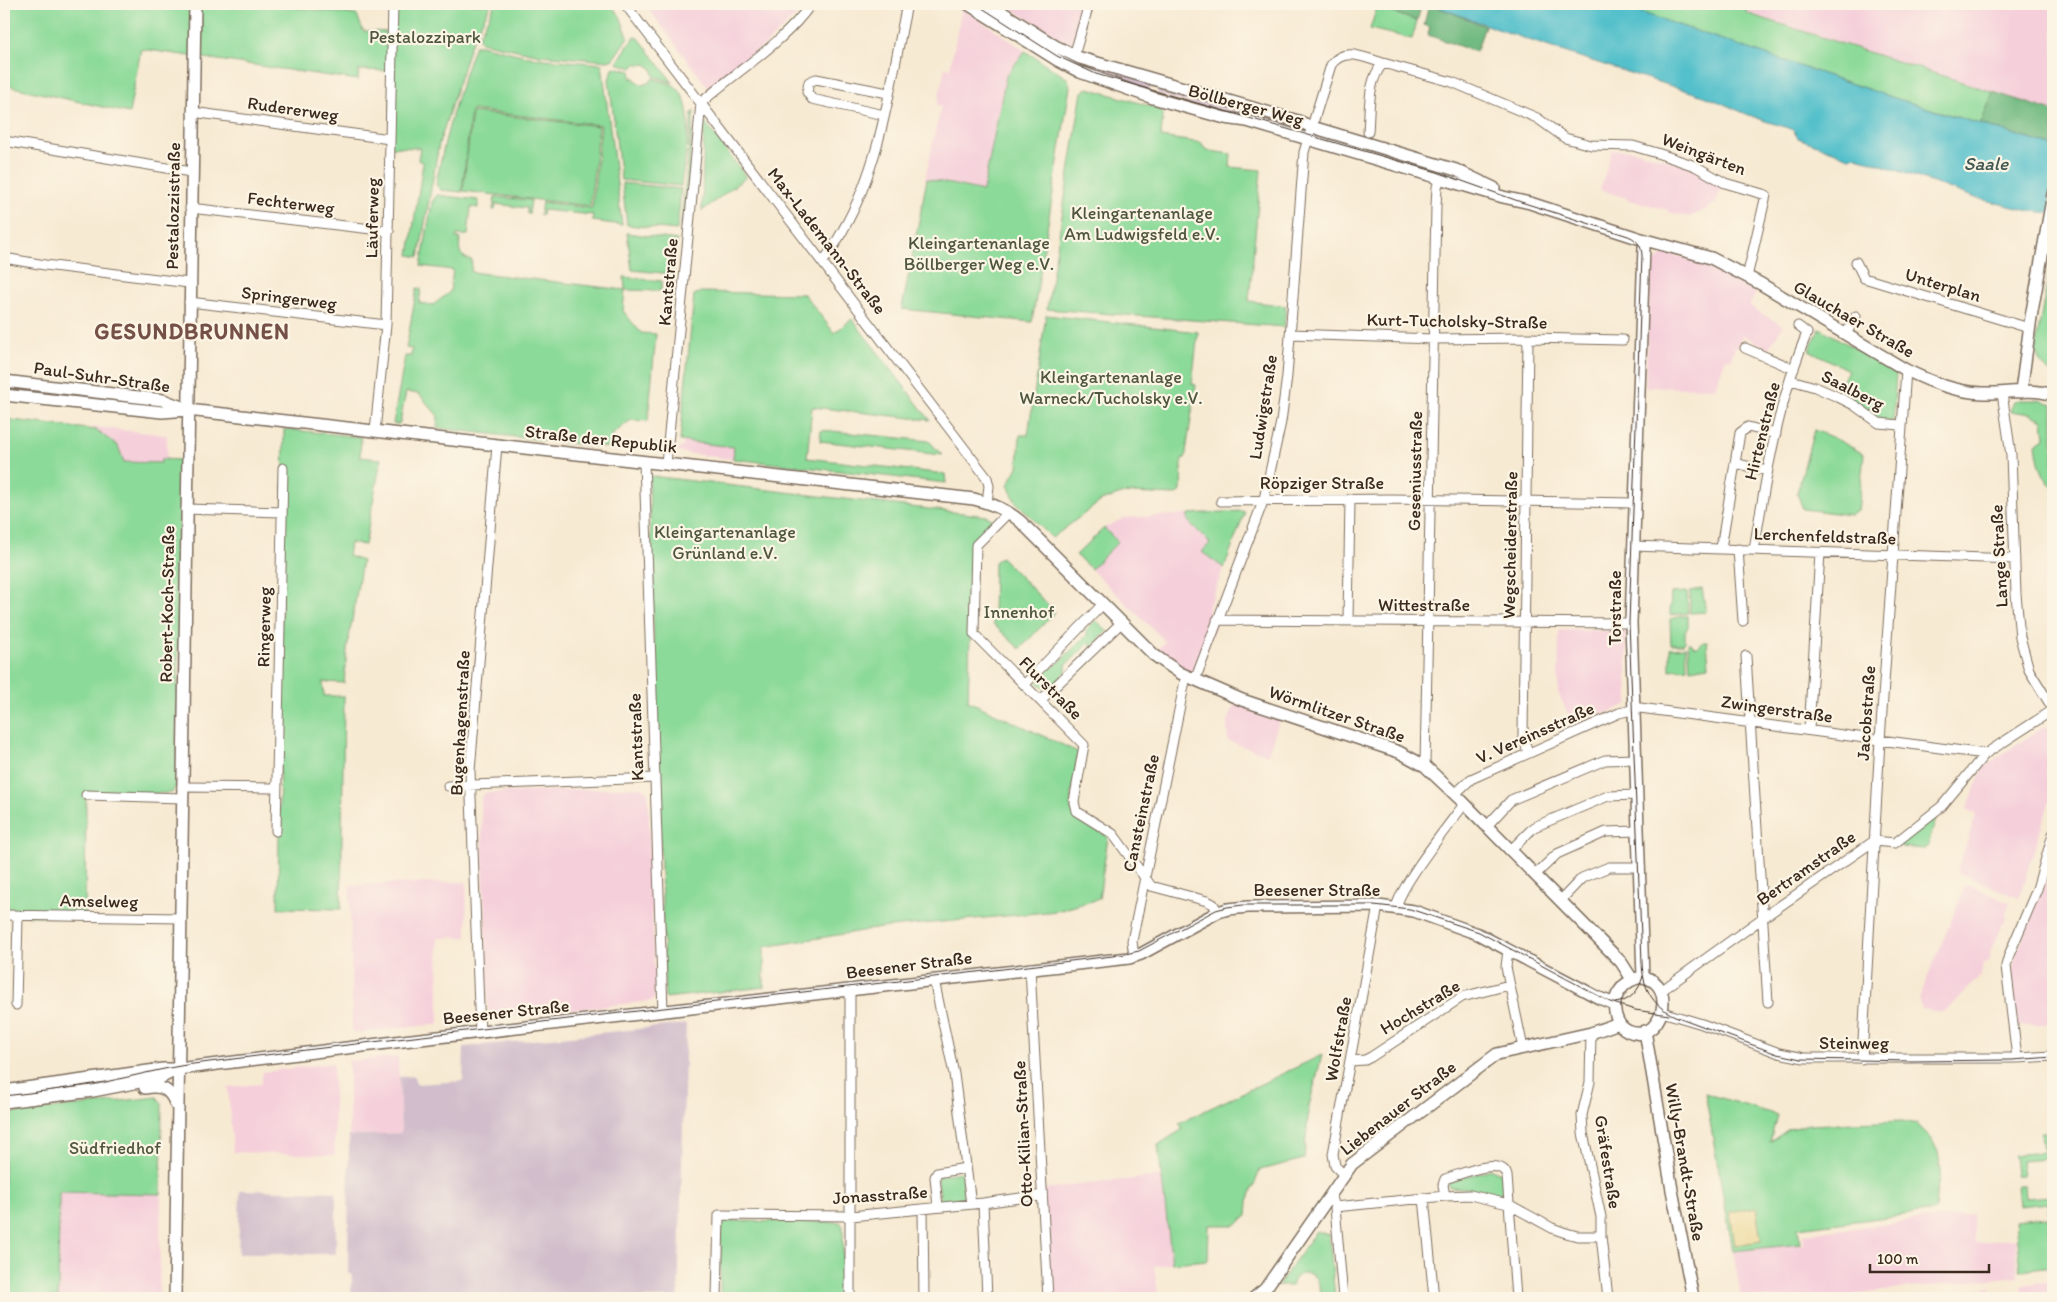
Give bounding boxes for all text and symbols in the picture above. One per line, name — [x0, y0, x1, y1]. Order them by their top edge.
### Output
park label: Pestalozzipark — [369, 26, 481, 48]
street label: Böllberger Weg — [1186, 79, 1307, 131]
street label: Rudererweg — [246, 92, 341, 126]
street label: Weingärten — [1659, 128, 1750, 180]
street label: Pestalozzistraße — [161, 142, 185, 270]
water label: Saale — [1964, 152, 2009, 175]
street label: Max-Lademann-Straße — [763, 163, 891, 319]
street label: Läuferweg — [360, 177, 384, 259]
street label: Fechterweg — [246, 187, 337, 219]
park label: Kleingartenanlage Am Ludwigsfeld e.V. — [1064, 202, 1220, 245]
park label: Kleingartenanlage Böllberger Weg e.V. — [904, 232, 1054, 275]
street label: Kantstraße — [653, 237, 683, 327]
street label: Unterplan — [1902, 263, 1984, 307]
street label: Glauchaer Straße — [1790, 275, 1918, 363]
street label: Springerweg — [240, 281, 339, 315]
street label: Kurt-Tucholsky-Straße — [1366, 308, 1548, 334]
district label: GESUNDBRUNNEN — [94, 318, 290, 345]
street label: Ludwigstraße — [1244, 353, 1282, 461]
street label: Paul-Suhr-Straße — [32, 357, 172, 397]
street label: Saalberg — [1818, 365, 1889, 416]
park label: Kleingartenanlage Warneck/Tucholsky e.V. — [1019, 366, 1203, 409]
street label: Hirtenstraße — [1739, 380, 1785, 482]
street label: Geseniusstraße — [1403, 411, 1427, 531]
street label: Straße der Republik — [524, 420, 678, 458]
street label: Wegscheiderstraße — [1498, 471, 1522, 619]
street label: Röpziger Straße — [1260, 472, 1384, 494]
street label: Lange Straße — [1985, 504, 2013, 608]
park label: Kleingartenanlage Grünland e.V. — [654, 521, 796, 564]
street label: Lerchenfeldstraße — [1753, 523, 1897, 549]
street label: Robert-Koch-Straße — [155, 525, 179, 683]
street label: Torstraße — [1604, 570, 1626, 646]
street label: Ringerweg — [252, 586, 276, 667]
street label: Wittestraße — [1378, 594, 1470, 616]
park label: Innenhof — [984, 601, 1055, 623]
street label: Bugenhagenstraße — [445, 650, 475, 796]
street label: Flurstraße — [1014, 651, 1088, 725]
street label: Jacobstraße — [1852, 665, 1880, 761]
street label: Wörmlitzer Straße — [1266, 680, 1408, 748]
street label: Zwingerstraße — [1720, 690, 1834, 728]
street label: Kantstraße — [623, 693, 649, 781]
street label: V. Vereinsstraße — [1472, 697, 1598, 769]
street label: Cansteinstraße — [1118, 752, 1164, 874]
street label: Bertramstraße — [1752, 826, 1860, 910]
street label: Beesener Straße — [1253, 879, 1381, 901]
street label: Amselweg — [60, 889, 139, 913]
street label: Beesener Straße — [845, 946, 973, 984]
street label: Hochstraße — [1376, 975, 1464, 1039]
street label: Beesener Straße — [442, 994, 570, 1030]
street label: Wolfstraße — [1320, 995, 1356, 1083]
street label: Steinweg — [1819, 1032, 1890, 1054]
street label: Liebenauer Straße — [1335, 1056, 1461, 1160]
street label: Otto-Kilian-Straße — [1008, 1060, 1038, 1208]
street label: Willy-Brandt-Straße — [1660, 1081, 1710, 1243]
street label: Gräfestraße — [1590, 1114, 1626, 1210]
park label: Südfriedhof — [69, 1137, 161, 1159]
street label: Jonasstraße — [832, 1181, 928, 1209]
scale bar — [1870, 1242, 1988, 1274]
text: 100 m — [1877, 1250, 1919, 1268]

